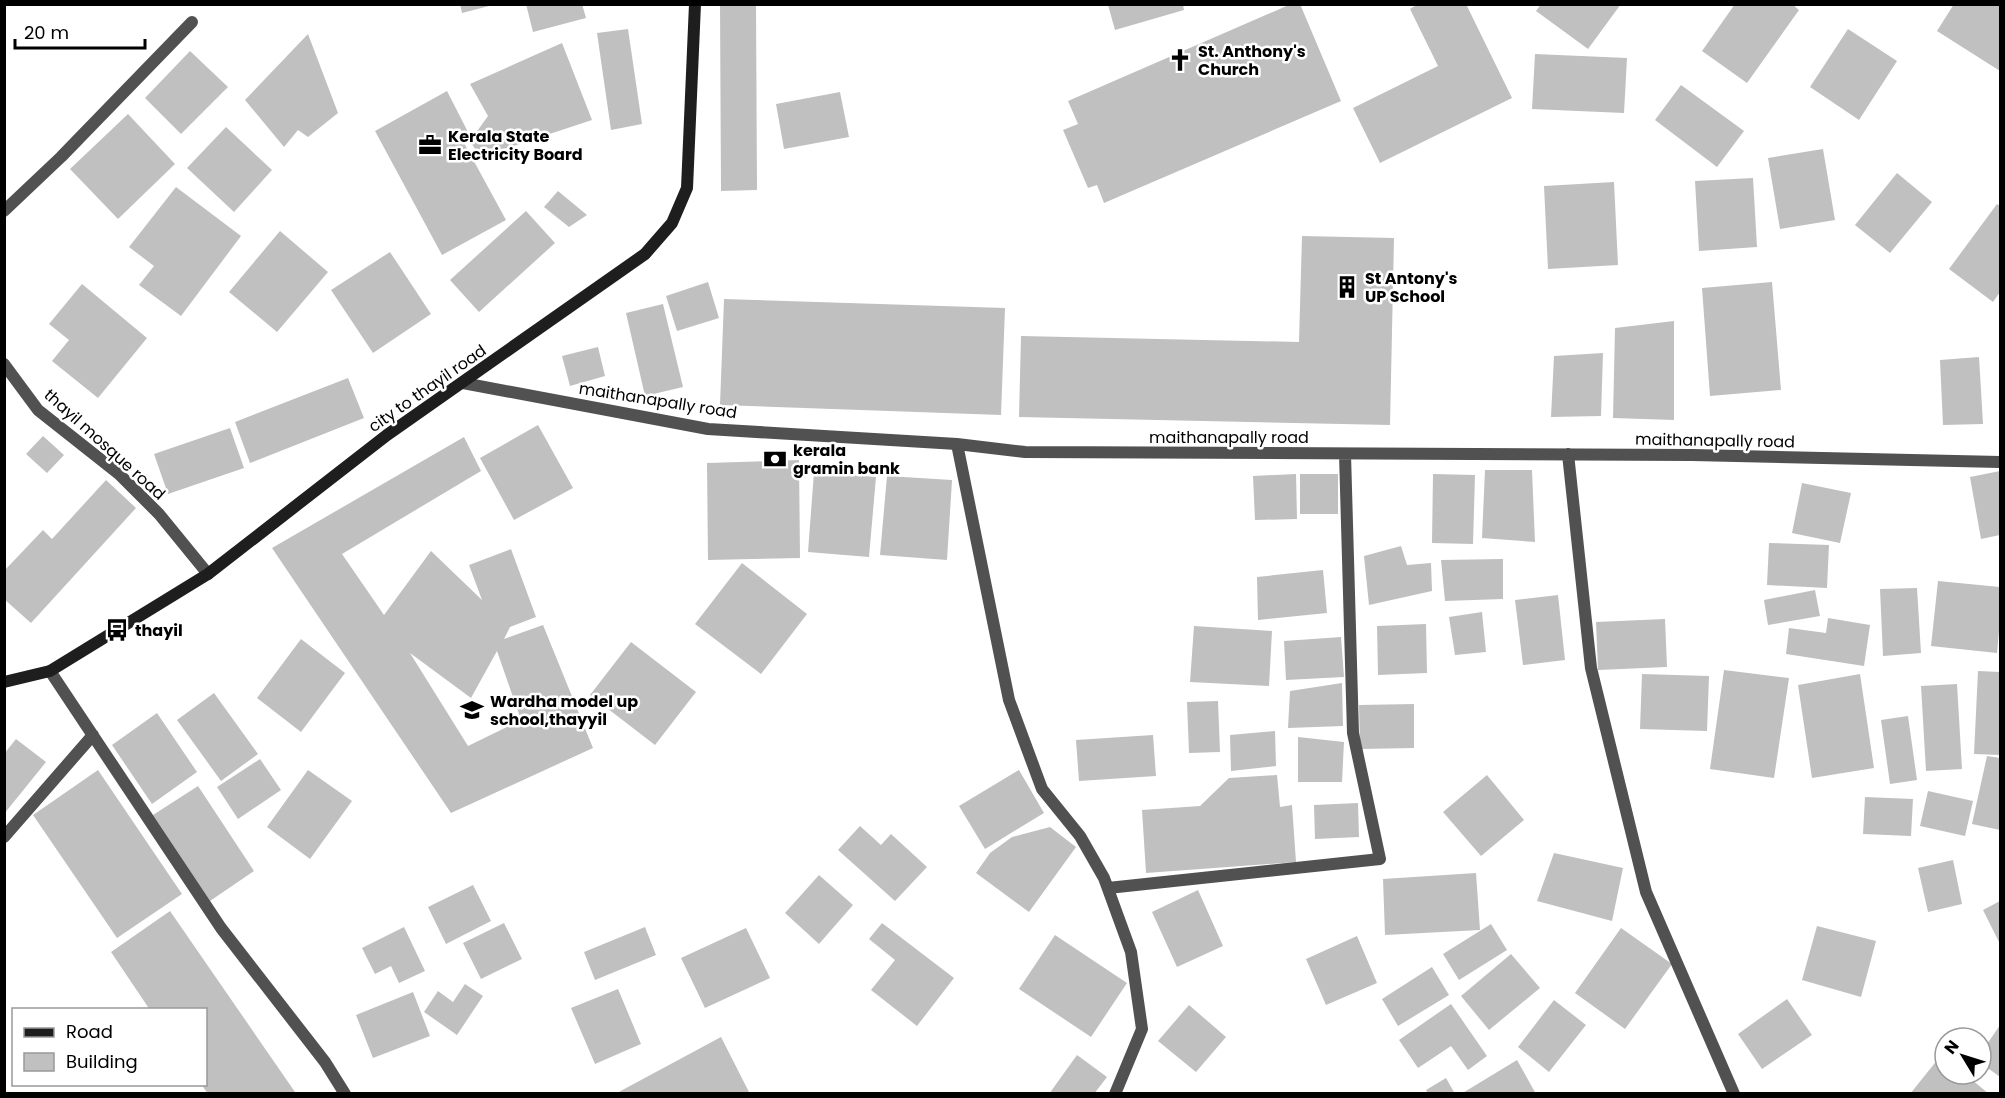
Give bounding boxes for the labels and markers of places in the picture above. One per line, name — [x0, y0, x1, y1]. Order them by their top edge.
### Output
place label: St. Anthony's Church — [1198, 40, 1306, 81]
church icon: St. Anthony's Church — [1167, 47, 1193, 73]
place label: Kerala State Electricity Board — [448, 125, 583, 166]
office icon: Kerala State Electricity Board — [417, 132, 443, 158]
place label: St Antony's UP School — [1365, 267, 1457, 308]
building icon: St Antony's UP School — [1334, 274, 1360, 300]
place label: kerala gramin bank — [793, 439, 900, 480]
bank icon: kerala gramin bank — [762, 446, 788, 472]
bus stop icon: thayil — [104, 617, 130, 643]
place label: thayil — [135, 619, 183, 642]
place label: Wardha model up school,thayyil — [490, 690, 638, 731]
school or university icon: Wardha model up school,thayyil — [459, 697, 485, 723]

